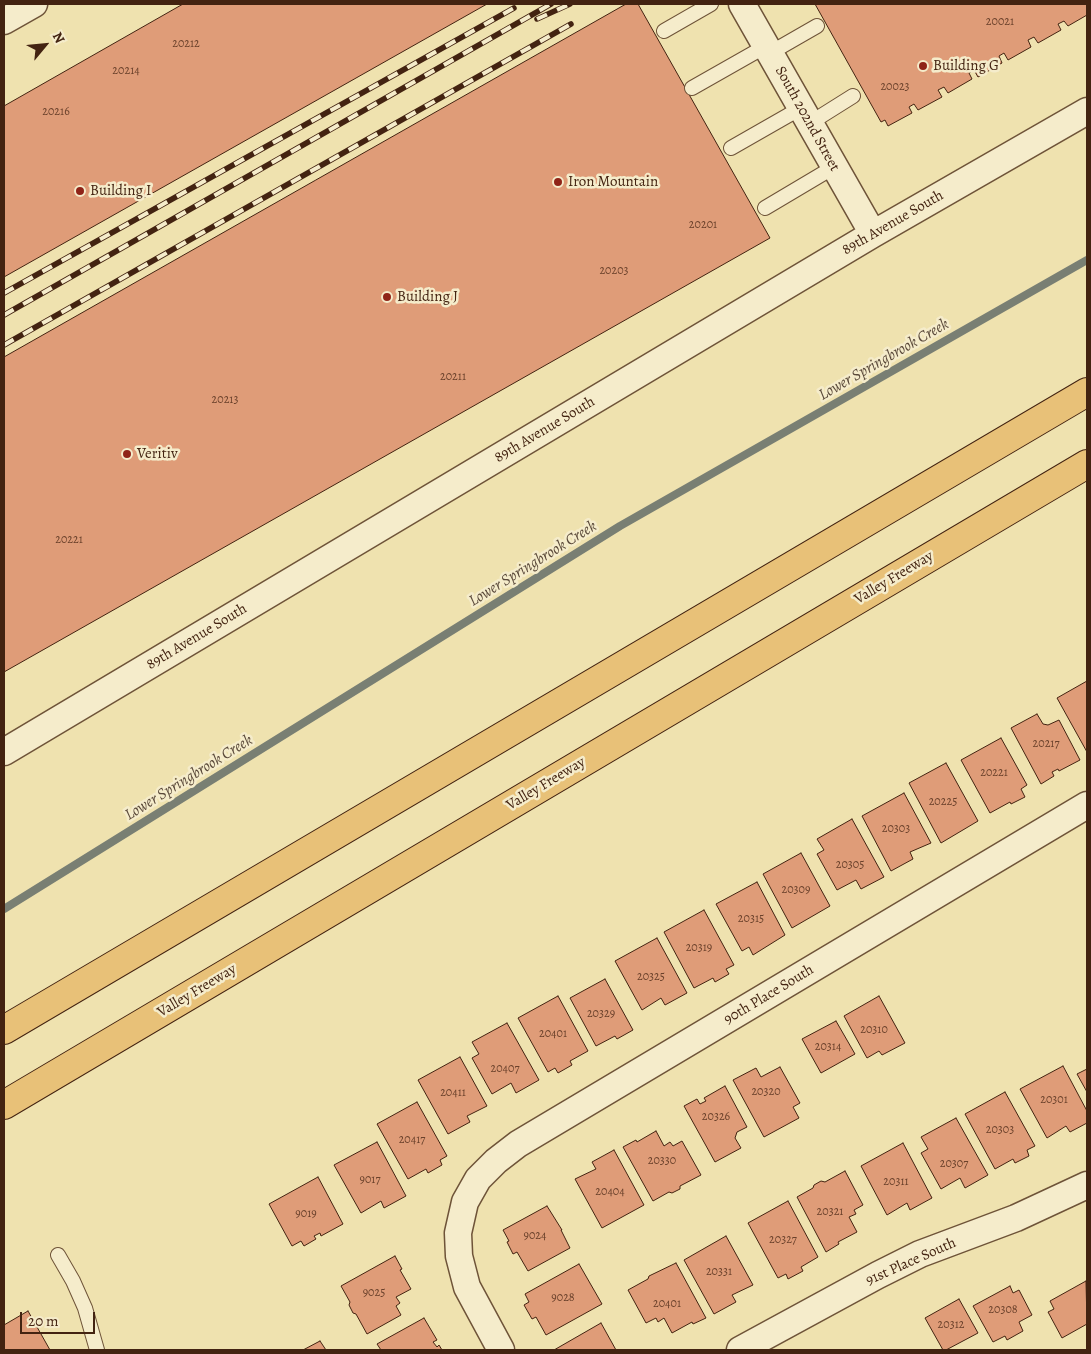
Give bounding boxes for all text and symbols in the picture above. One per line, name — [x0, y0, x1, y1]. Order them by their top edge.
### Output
house number: 20021 — [986, 15, 1014, 29]
north arrow — [20, 20, 70, 70]
text: N — [48, 29, 69, 47]
house number: 20212 — [172, 37, 200, 51]
place label: Building G — [933, 57, 999, 75]
marker: Building G — [917, 60, 929, 72]
street label: South 202nd Street — [771, 63, 843, 175]
house number: 20214 — [112, 64, 140, 78]
house number: 20023 — [880, 80, 910, 94]
house number: 20216 — [42, 105, 70, 119]
place label: Iron Mountain — [568, 173, 658, 191]
marker: Iron Mountain — [552, 176, 564, 188]
place label: Building I — [90, 182, 151, 200]
marker: Building I — [74, 185, 86, 197]
street label: 89th Avenue South — [839, 187, 947, 259]
house number: 20201 — [689, 218, 717, 232]
house number: 20203 — [599, 264, 629, 278]
place label: Building J — [397, 288, 458, 306]
marker: Building J — [381, 291, 393, 303]
water label: Lower Springbrook Creek — [816, 315, 952, 405]
house number: 20211 — [440, 370, 466, 384]
house number: 20213 — [212, 393, 238, 407]
street label: 89th Avenue South — [492, 393, 598, 467]
place label: Veritiv — [137, 445, 178, 463]
marker: Veritiv — [121, 448, 133, 460]
water label: Lower Springbrook Creek — [466, 517, 600, 611]
house number: 20221 — [55, 533, 83, 547]
street label: Valley Freeway — [851, 547, 937, 609]
street label: 89th Avenue South — [144, 600, 250, 674]
water label: Lower Springbrook Creek — [122, 731, 256, 825]
house number: 20217 — [1033, 737, 1059, 751]
street label: Valley Freeway — [503, 753, 589, 815]
house number: 20221 — [980, 766, 1008, 780]
house number: 20225 — [929, 795, 957, 809]
house number: 20303 — [882, 822, 910, 836]
house number: 20305 — [836, 858, 864, 872]
house number: 20309 — [782, 883, 810, 897]
house number: 20315 — [738, 912, 764, 926]
house number: 20319 — [686, 941, 712, 955]
street label: Valley Freeway — [154, 960, 240, 1022]
street label: 90th Place South — [721, 961, 817, 1029]
house number: 20325 — [637, 970, 665, 984]
house number: 20329 — [587, 1007, 615, 1021]
house number: 20310 — [860, 1023, 888, 1037]
house number: 20401 — [539, 1027, 567, 1041]
house number: 20314 — [815, 1040, 841, 1054]
house number: 20407 — [491, 1062, 519, 1076]
house number: 20320 — [751, 1085, 781, 1099]
house number: 20411 — [440, 1086, 466, 1100]
house number: 20301 — [1040, 1093, 1068, 1107]
house number: 20326 — [702, 1110, 730, 1124]
house number: 20303 — [986, 1123, 1014, 1137]
house number: 20417 — [399, 1133, 425, 1147]
house number: 20330 — [648, 1154, 676, 1168]
house number: 20307 — [940, 1157, 968, 1171]
house number: 9017 — [360, 1173, 380, 1187]
house number: 20311 — [883, 1175, 909, 1189]
house number: 20404 — [595, 1185, 625, 1199]
house number: 20321 — [817, 1205, 843, 1219]
house number: 9019 — [295, 1207, 317, 1221]
house number: 9024 — [524, 1229, 546, 1243]
house number: 20327 — [769, 1233, 797, 1247]
street label: 91st Place South — [863, 1234, 959, 1290]
house number: 20331 — [706, 1265, 732, 1279]
house number: 9025 — [363, 1286, 385, 1300]
house number: 9028 — [551, 1291, 575, 1305]
house number: 20401 — [653, 1297, 681, 1311]
scale bar — [22, 1302, 98, 1334]
house number: 20308 — [988, 1303, 1018, 1317]
text: 20 m — [28, 1311, 59, 1331]
house number: 20312 — [938, 1318, 964, 1332]

